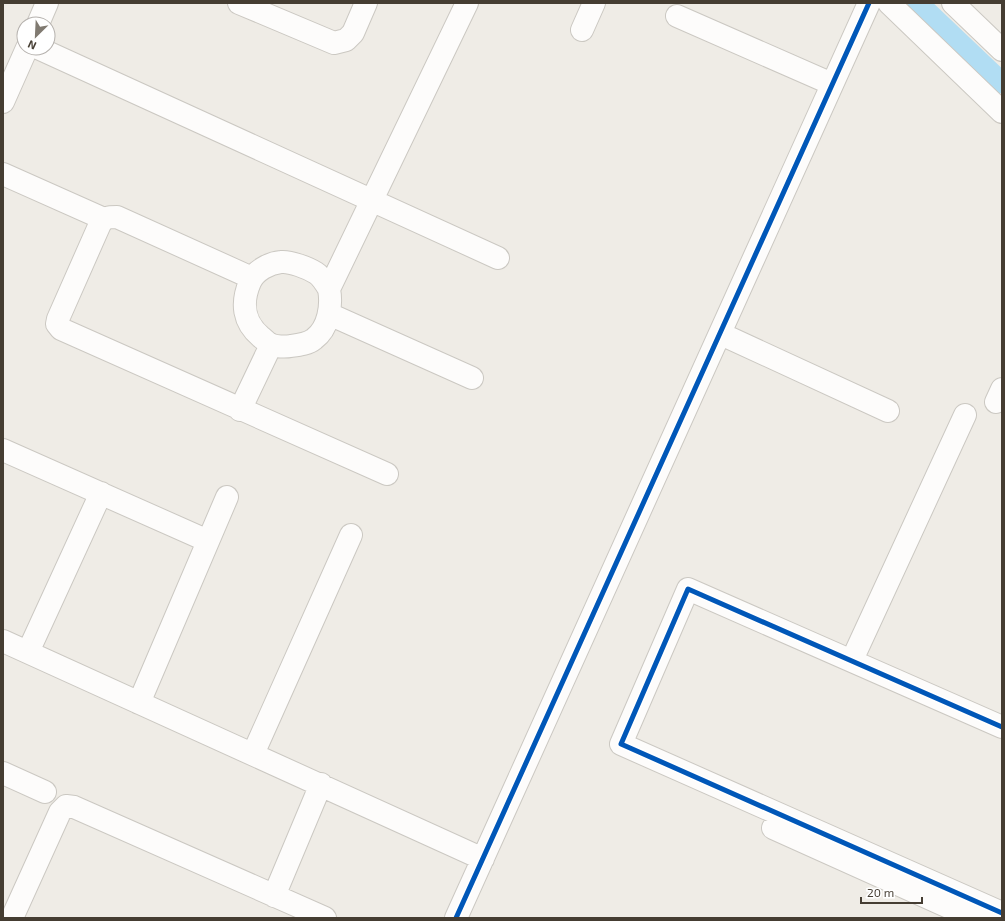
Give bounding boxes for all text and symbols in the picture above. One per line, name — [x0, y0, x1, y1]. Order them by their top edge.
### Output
north arrow — [16, 16, 56, 56]
text: N — [25, 38, 38, 53]
scale bar — [861, 879, 922, 905]
text: 20 m — [867, 885, 894, 899]

